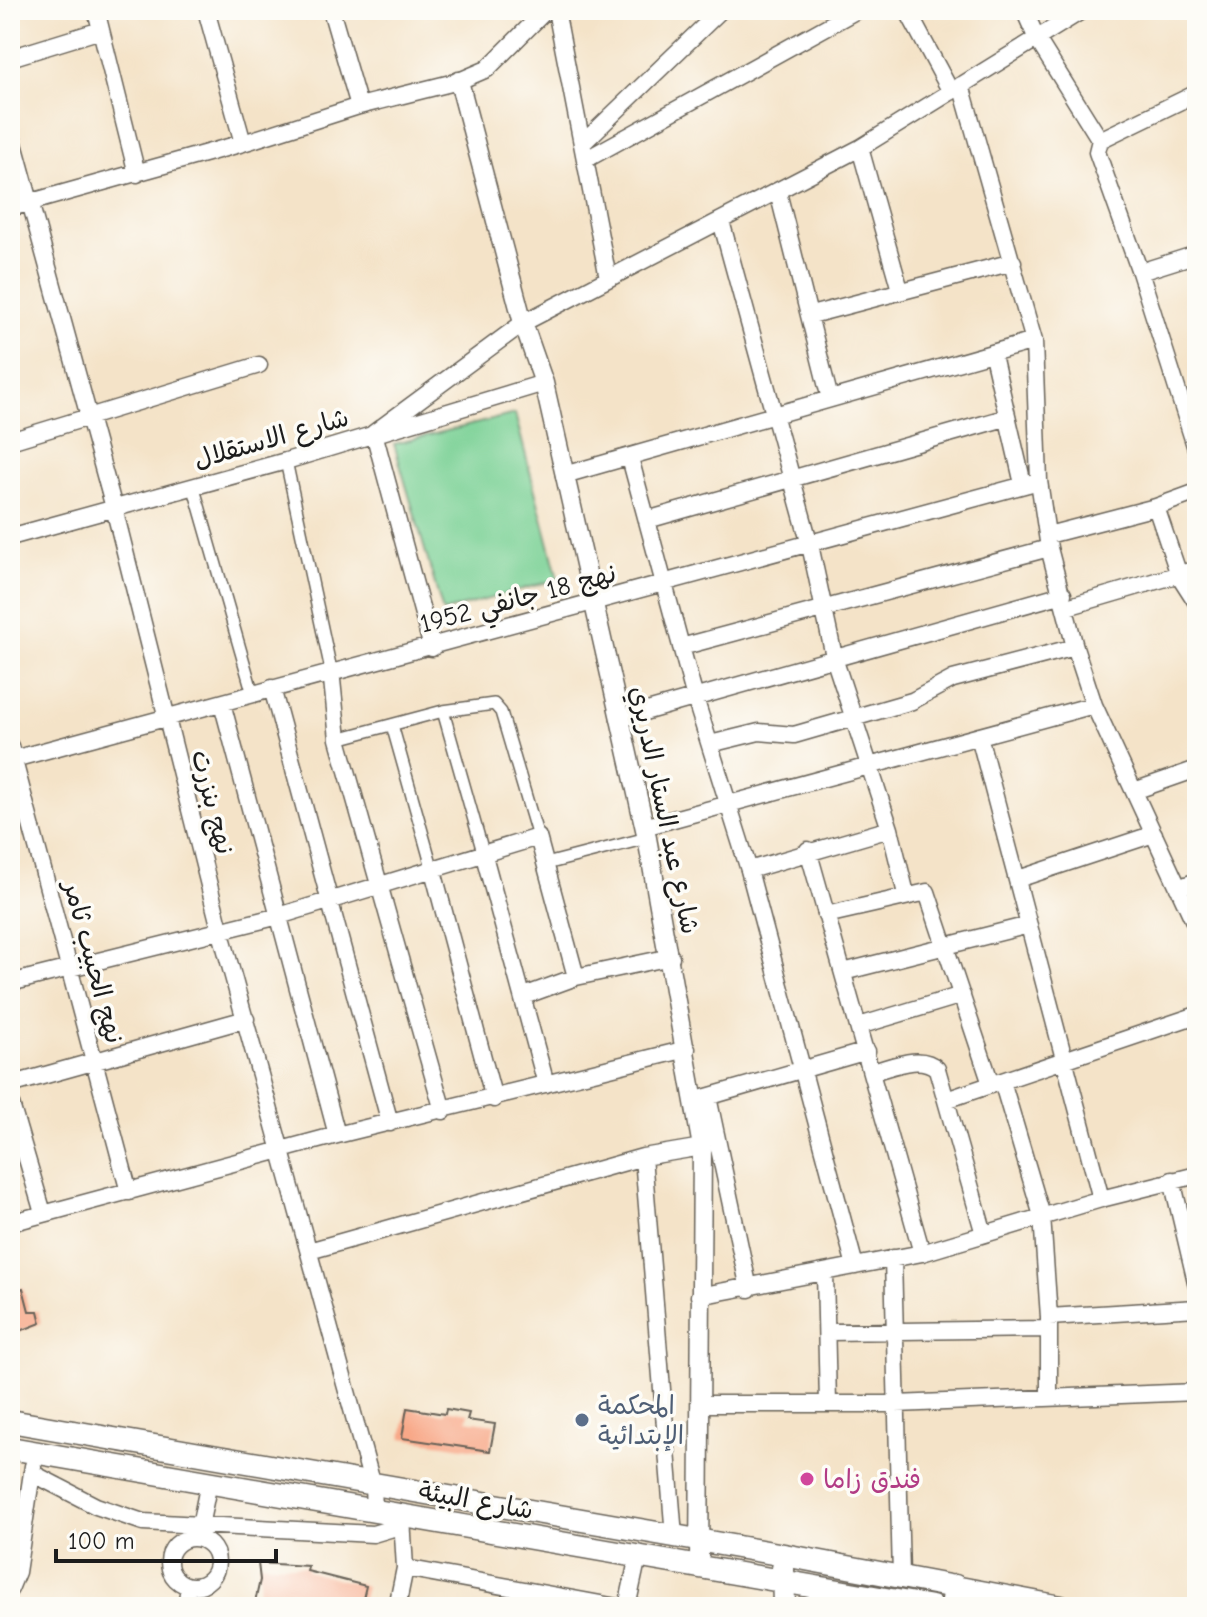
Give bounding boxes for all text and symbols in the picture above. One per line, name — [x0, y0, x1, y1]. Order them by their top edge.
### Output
street label: شارع الاستقلال — [190, 403, 353, 477]
street label: نهج 18 جانفي 1952 — [417, 558, 622, 646]
street label: شارع عبد الستار الدريري — [620, 684, 705, 937]
street label: نهج بنزرت — [183, 747, 239, 858]
street label: نهج الحبيب ثامر — [54, 876, 129, 1047]
place label: المحكمة الإبتدائية — [598, 1391, 684, 1452]
marker: المحكمة الإبتدائية — [573, 1411, 591, 1429]
place label: فندق زاما — [823, 1465, 921, 1495]
marker: فندق زاما — [798, 1470, 816, 1488]
street label: شارع البيئة — [416, 1476, 535, 1528]
scale bar — [56, 1513, 276, 1563]
text: 100 m — [68, 1527, 135, 1555]

